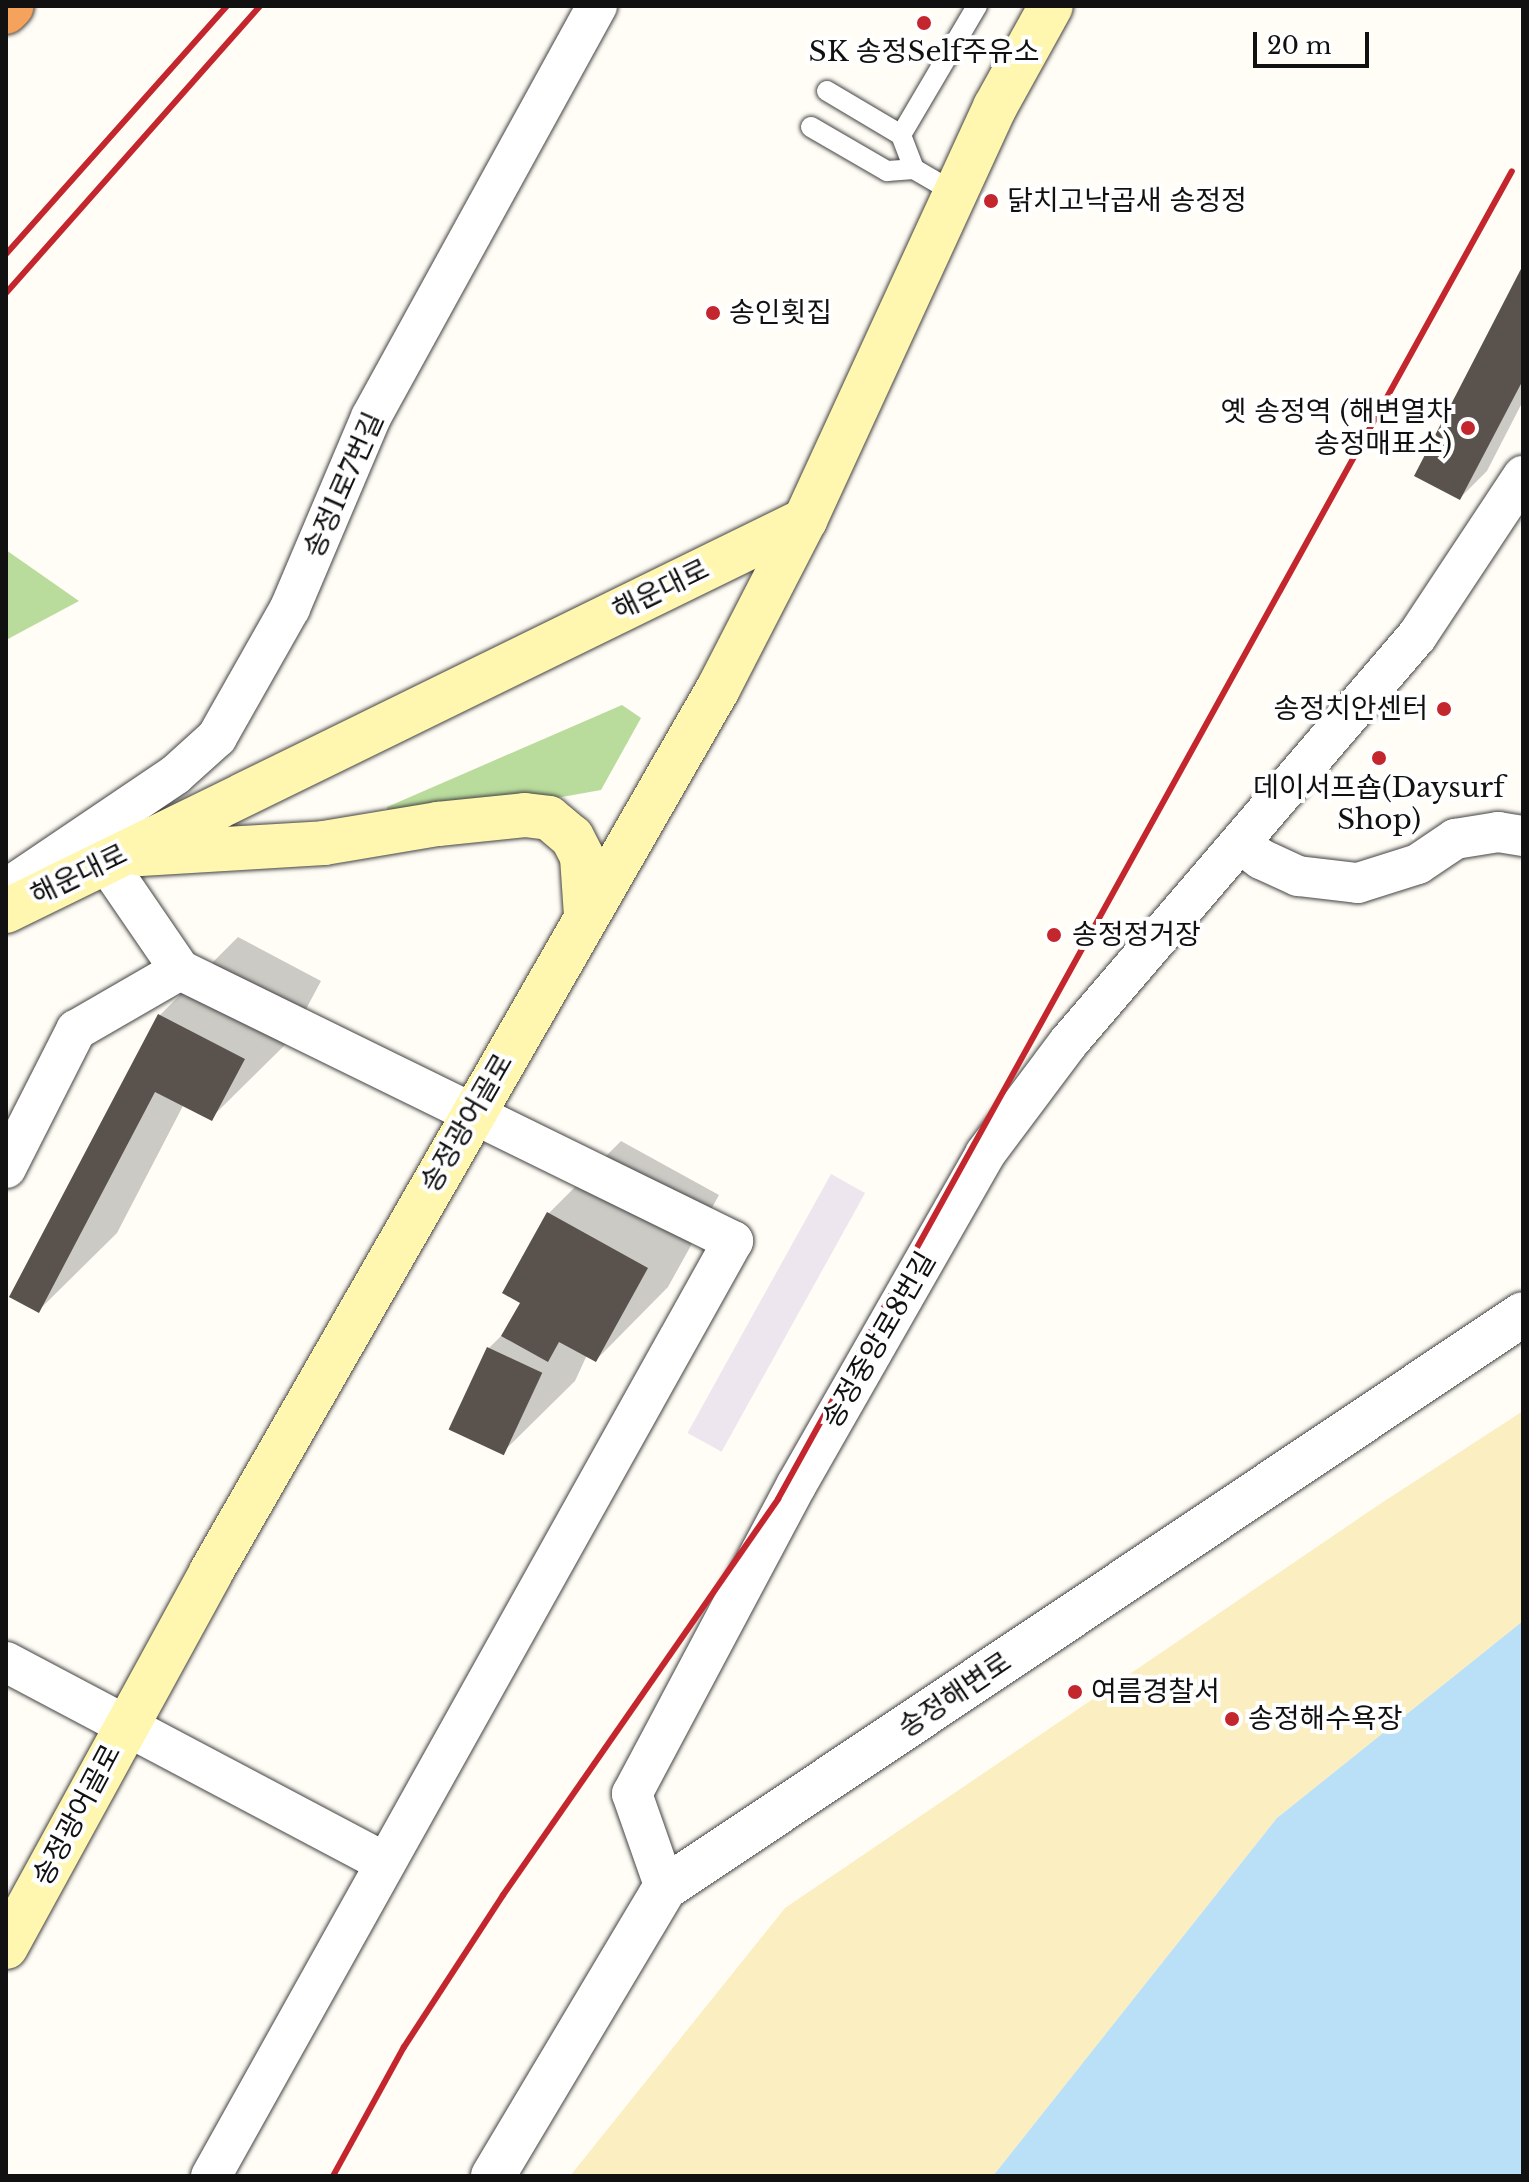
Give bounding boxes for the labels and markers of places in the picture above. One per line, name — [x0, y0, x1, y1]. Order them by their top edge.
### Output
marker: SK 송정Self주유소 — [915, 14, 933, 32]
place label: SK 송정Self주유소 — [808, 35, 1040, 69]
place label: 닭치고낙곱새 송정정 — [1007, 184, 1247, 218]
marker: 닭치고낙곱새 송정정 — [982, 192, 1000, 210]
place label: 송인횟집 — [729, 296, 832, 330]
marker: 송인횟집 — [704, 304, 722, 322]
place label: 옛 송정역 (해변열차 송정매표소) — [1221, 395, 1452, 461]
marker: 옛 송정역 (해변열차 송정매표소) — [1459, 419, 1477, 437]
place label: 송정치안센터 — [1273, 692, 1428, 726]
marker: 송정치안센터 — [1435, 700, 1453, 718]
marker: 데이서프숍(Daysurf Shop) — [1370, 749, 1388, 767]
place label: 데이서프숍(Daysurf Shop) — [1253, 771, 1505, 837]
place label: 송정정거장 — [1072, 918, 1201, 952]
marker: 송정정거장 — [1043, 924, 1065, 946]
place label: 여름경찰서 — [1091, 1675, 1220, 1709]
marker: 여름경찰서 — [1066, 1683, 1084, 1701]
place label: 송정해수욕장 — [1248, 1702, 1403, 1736]
marker: 송정해수욕장 — [1223, 1710, 1241, 1728]

